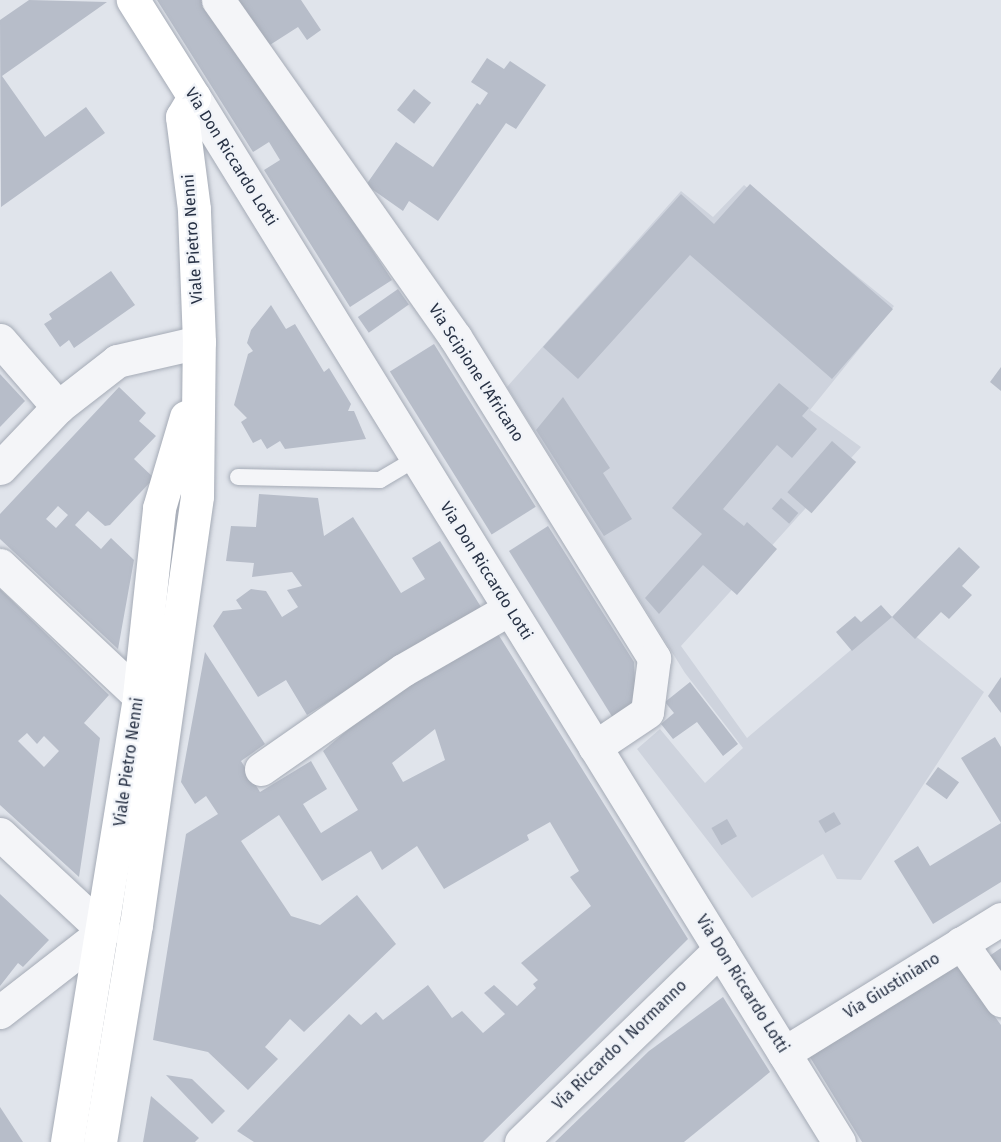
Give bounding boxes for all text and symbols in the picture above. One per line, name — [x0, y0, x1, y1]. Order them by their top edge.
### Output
street label: Via Don Riccardo Lotti — [181, 84, 281, 230]
street label: Viale Pietro Nenni — [179, 173, 207, 305]
street label: Via Scipione l'Africano — [424, 300, 528, 446]
street label: Via Don Riccardo Lotti — [436, 498, 536, 644]
street label: Viale Pietro Nenni — [110, 696, 148, 828]
street label: Via Don Riccardo Lotti — [692, 911, 792, 1057]
street label: Via Giustiniano — [841, 949, 943, 1023]
street label: Via Riccardo I Normanno — [549, 976, 691, 1114]

